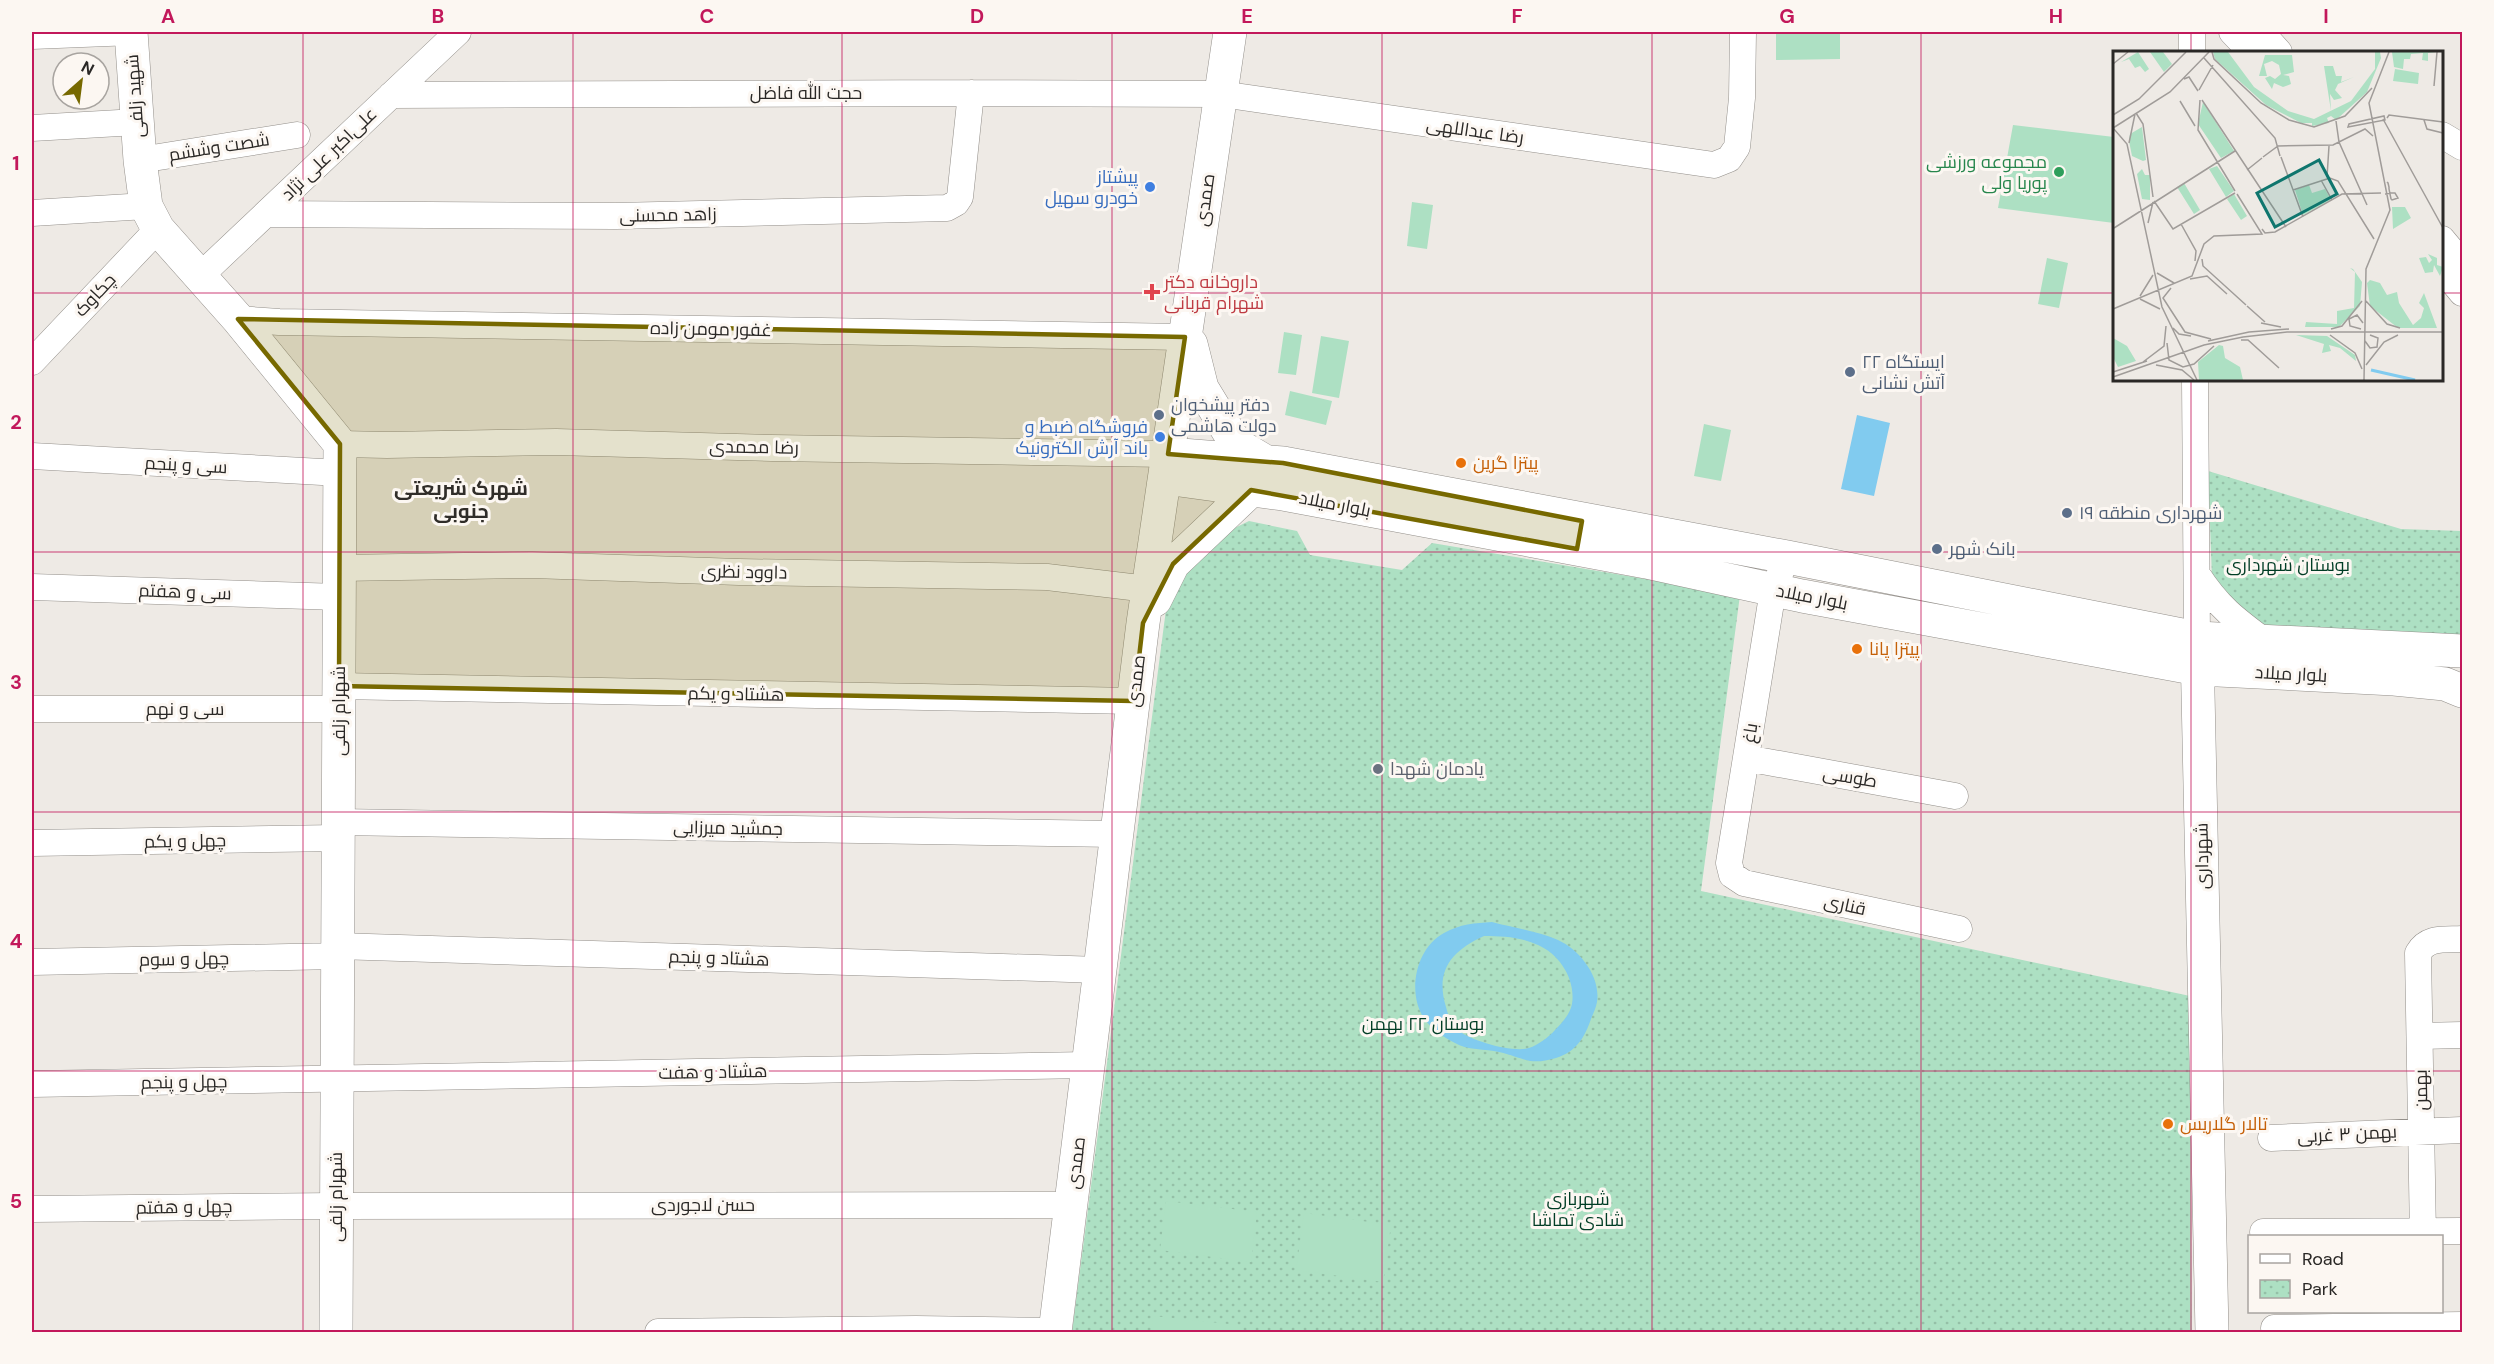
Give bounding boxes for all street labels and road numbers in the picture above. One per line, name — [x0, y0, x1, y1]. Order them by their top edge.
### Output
street label: شهید زلفی — [120, 53, 150, 139]
street label: حجت الله فاضل — [750, 81, 862, 105]
street label: علی‌اکبر علی نژاد — [276, 102, 382, 206]
street label: رضا عبداللهی — [1425, 112, 1525, 150]
street label: شصت وششم — [167, 127, 271, 167]
street label: صمدی — [1189, 172, 1221, 228]
street label: زاهد محسنی — [619, 202, 717, 228]
street label: چکاوک — [69, 268, 121, 322]
street label: غفور مومن زاده — [650, 316, 772, 342]
street label: رضا محمدی — [709, 434, 799, 460]
street label: سی و پنجم — [144, 451, 228, 479]
street label: بلوار میلاد — [1297, 485, 1373, 523]
street label: داوود نظری — [701, 559, 787, 585]
street label: سی و هفتم — [138, 578, 232, 606]
street label: بلوار میلاد — [1774, 578, 1850, 616]
street label: صمدی — [1121, 653, 1151, 709]
street label: بلوار میلاد — [2254, 660, 2328, 688]
street label: شهرام زلفی — [327, 666, 351, 756]
street label: هشتاد و یکم — [687, 681, 785, 707]
street label: سی و نهم — [146, 697, 224, 721]
street label: باغ — [1737, 721, 1763, 745]
street label: طوسی — [1821, 760, 1879, 794]
street label: جمشید میرزایی — [673, 815, 783, 841]
street label: شهرداری — [2189, 823, 2215, 889]
street label: چهل و یکم — [144, 828, 226, 854]
street label: قناری — [1822, 889, 1868, 921]
street label: هشتاد و پنجم — [668, 944, 770, 972]
street label: چهل و سوم — [139, 946, 229, 972]
street label: هشتاد و هفت — [658, 1059, 768, 1085]
street label: چهل و پنجم — [140, 1069, 228, 1095]
street label: بهمن — [2409, 1069, 2433, 1111]
street label: بهمن ۳ غربی — [2296, 1119, 2398, 1149]
street label: صمدی — [1061, 1135, 1091, 1191]
street label: شهرام زلفی — [324, 1152, 348, 1242]
street label: حسن لاجوردی — [651, 1193, 755, 1217]
street label: چهل و هفتم — [135, 1194, 233, 1220]

